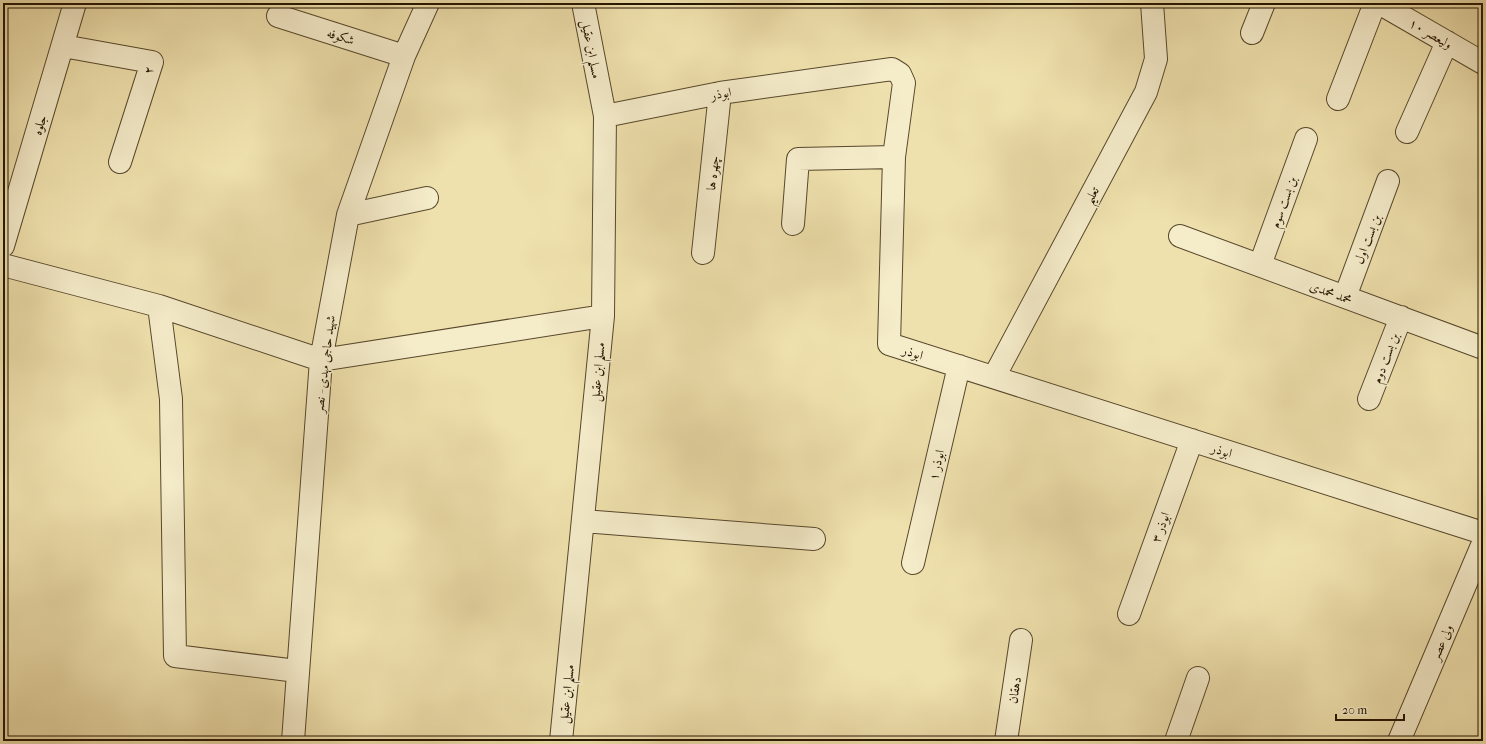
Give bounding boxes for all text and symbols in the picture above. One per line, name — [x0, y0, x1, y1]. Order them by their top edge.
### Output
street label: ۱۰ ولیعصر — [1406, 15, 1455, 53]
street label: مسلم ابن عقیل — [573, 18, 605, 81]
street label: شکوفه — [325, 25, 357, 49]
street label: ۲ — [140, 65, 156, 75]
street label: ابوذر — [708, 84, 733, 104]
street label: جلوه — [29, 113, 50, 137]
street label: چهره ها — [703, 155, 723, 191]
street label: بن بست سوم — [1267, 174, 1304, 231]
street label: تعلیم — [1081, 184, 1108, 209]
street label: بن بست اول — [1351, 212, 1385, 266]
street label: محمد محمدی — [1308, 278, 1354, 307]
street label: شهید حاجی مهدی - نصر — [311, 314, 339, 416]
street label: بن بست دوم — [1369, 330, 1406, 387]
street label: مسلم ابن عقیل — [587, 342, 614, 403]
street label: ابوذر — [898, 342, 925, 364]
street label: ابوذر — [1207, 440, 1234, 462]
street label: ابوذر ۱ — [926, 448, 948, 482]
street label: ابوذر ۳ — [1148, 510, 1174, 545]
street label: ولی عصر — [1426, 622, 1457, 665]
street label: مسلم ابن عقیل — [556, 664, 583, 725]
street label: دهقان — [1005, 676, 1024, 705]
scale bar — [1336, 696, 1404, 722]
text: 20 m — [1342, 703, 1367, 717]

